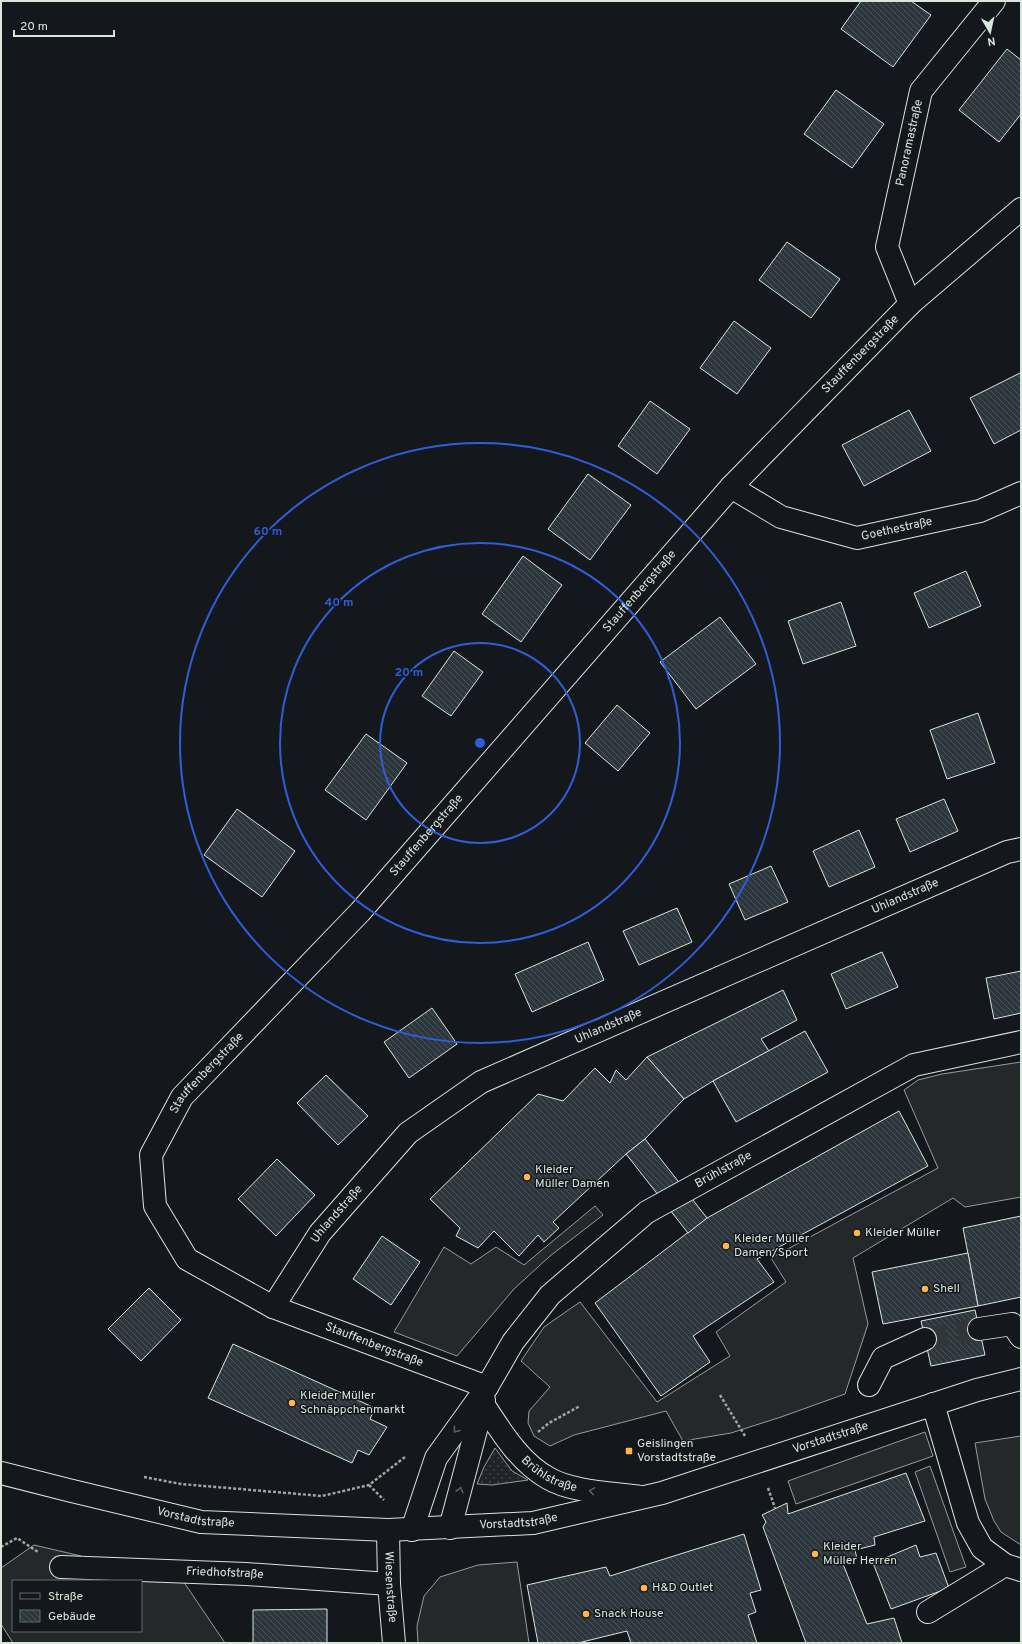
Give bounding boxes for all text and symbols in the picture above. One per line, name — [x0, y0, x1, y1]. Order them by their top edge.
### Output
scale bar — [14, 12, 114, 38]
north arrow — [970, 12, 1010, 52]
text: 20 m — [20, 19, 48, 35]
text: N — [986, 33, 996, 48]
street label: Panoramastraße — [892, 98, 927, 188]
street label: Stauffenbergstraße — [818, 312, 903, 397]
street label: Goethestraße — [860, 514, 934, 545]
text: 60 m — [254, 524, 282, 540]
street label: Stauffenbergstraße — [600, 547, 680, 636]
text: 40 m — [324, 595, 354, 611]
text: 20 m — [395, 665, 423, 681]
centre of rings — [473, 736, 487, 750]
street label: Stauffenbergstraße — [386, 791, 467, 880]
street label: Uhlandstraße — [869, 875, 941, 918]
street label: Uhlandstraße — [572, 1005, 645, 1048]
street label: Stauffenbergstraße — [167, 1029, 248, 1116]
street label: Brühlstraße — [692, 1148, 755, 1192]
place label: Kleider Müller Damen — [535, 1162, 610, 1192]
marker: Kleider Müller Damen — [522, 1172, 532, 1182]
street label: Uhlandstraße — [308, 1182, 366, 1246]
place label: Kleider Müller — [865, 1225, 941, 1241]
marker: Kleider Müller — [852, 1228, 862, 1238]
place label: Kleider Müller Damen/Sport — [734, 1231, 810, 1261]
marker: Kleider Müller Damen/Sport — [721, 1241, 731, 1251]
place label: Shell — [933, 1281, 960, 1297]
marker: Shell — [920, 1284, 930, 1294]
street label: Stauffenbergstraße — [323, 1319, 425, 1371]
place label: Kleider Müller Schnäppchenmarkt — [300, 1388, 405, 1418]
marker: Kleider Müller Schnäppchenmarkt — [287, 1398, 297, 1408]
street label: Vorstadtstraße — [791, 1418, 871, 1458]
one-way arrow — [453, 1426, 461, 1433]
place label: Geislingen Vorstadtstraße — [637, 1436, 716, 1466]
marker: Geislingen Vorstadtstraße — [624, 1446, 634, 1456]
street label: Brühlstraße — [517, 1453, 579, 1496]
one-way arrow — [455, 1487, 463, 1493]
one-way arrow — [589, 1487, 595, 1495]
street label: Vorstadtstraße — [155, 1504, 235, 1531]
street label: Vorstadtstraße — [479, 1509, 559, 1534]
place label: Kleider Müller Herren — [823, 1539, 897, 1569]
marker: Kleider Müller Herren — [810, 1549, 820, 1559]
street label: Wiesenstraße — [380, 1551, 400, 1623]
street label: Friedhofstraße — [186, 1564, 264, 1583]
legend — [12, 1580, 142, 1632]
place label: H&D Outlet — [652, 1580, 713, 1596]
marker: H&D Outlet — [639, 1583, 649, 1593]
text: Straße — [48, 1589, 83, 1605]
place label: Snack House — [594, 1606, 664, 1622]
text: Gebäude — [48, 1609, 96, 1625]
marker: Snack House — [581, 1609, 591, 1619]

